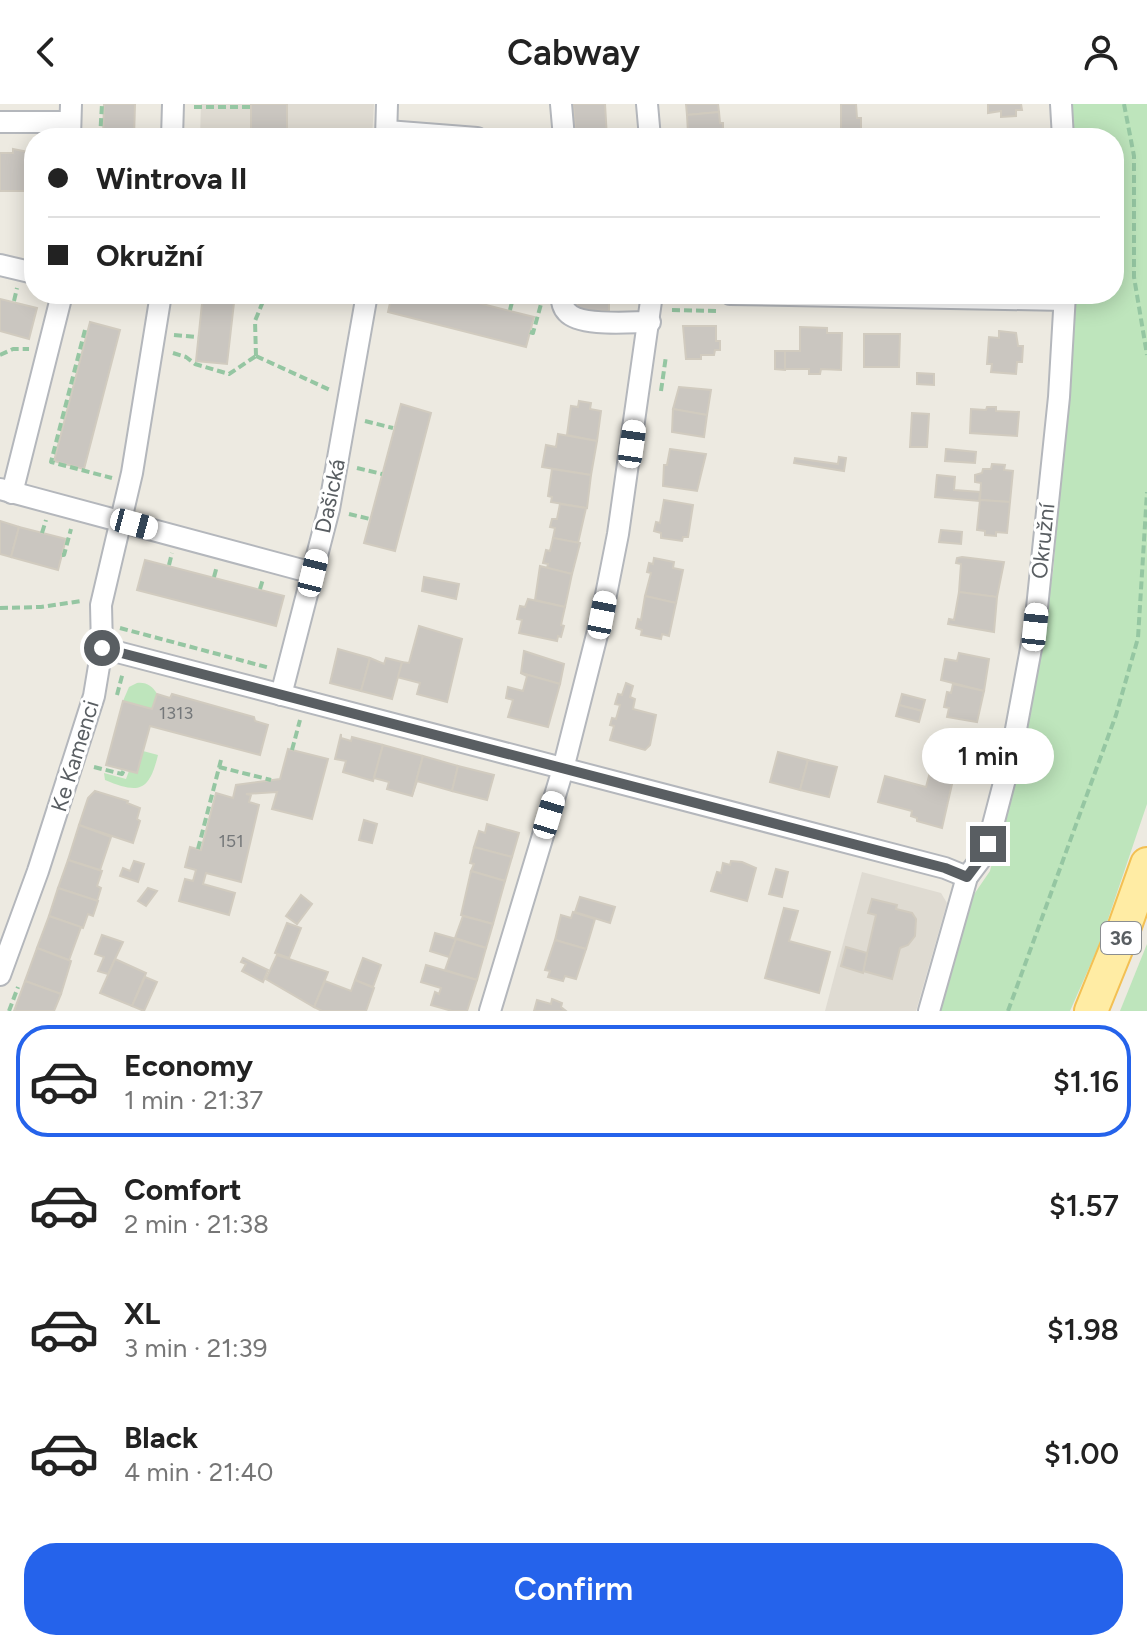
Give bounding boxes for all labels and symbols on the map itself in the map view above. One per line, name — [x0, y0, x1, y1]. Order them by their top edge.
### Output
car — [617, 419, 647, 469]
street label: Dašická — [309, 456, 351, 536]
street label: Okružní — [1026, 501, 1060, 580]
car — [108, 506, 160, 542]
car — [296, 547, 330, 599]
car — [586, 589, 618, 641]
car — [1021, 602, 1049, 652]
route start — [84, 630, 120, 666]
street label: Ke Kamenci — [45, 697, 105, 815]
house number: 1313 — [159, 702, 193, 724]
callout: 1 min — [922, 728, 1054, 784]
car — [531, 789, 567, 841]
route end — [970, 826, 1006, 862]
house number: 151 — [218, 830, 244, 852]
road number: 36 — [1101, 922, 1141, 954]

